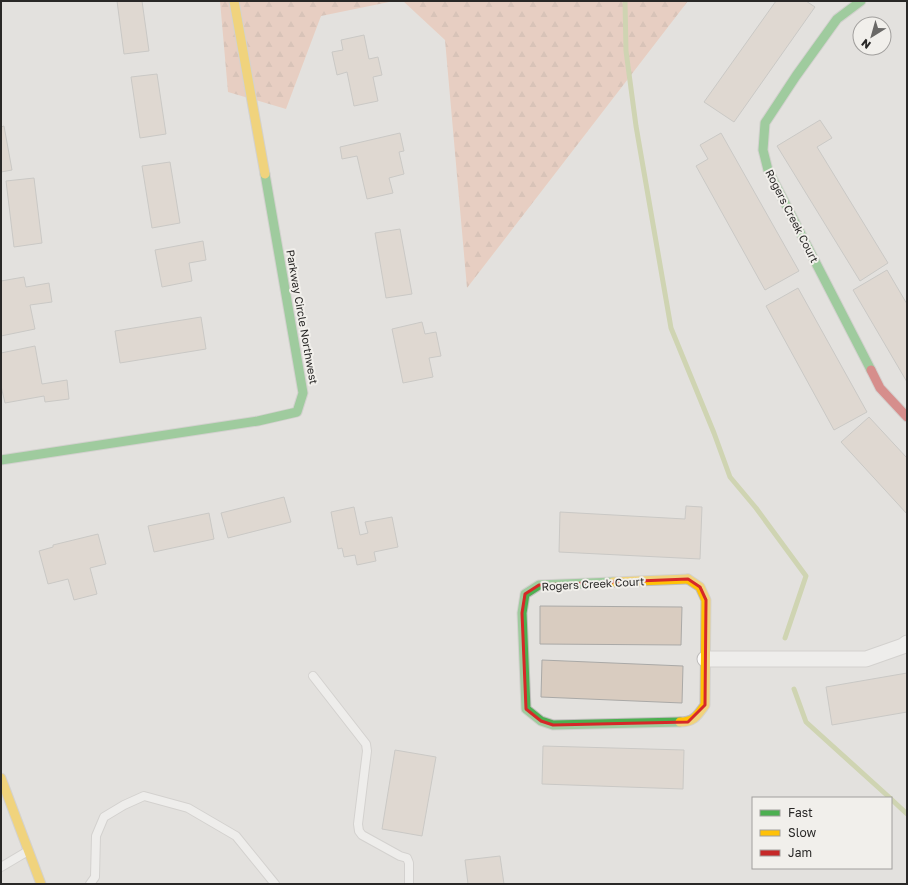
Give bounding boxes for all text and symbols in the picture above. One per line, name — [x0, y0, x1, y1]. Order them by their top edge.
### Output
north arrow — [852, 16, 892, 56]
text: N — [858, 37, 873, 52]
street label: Rogers Creek Court — [763, 167, 822, 265]
street label: Parkway Circle Northwest — [284, 249, 321, 385]
street label: Rogers Creek Court — [541, 574, 645, 593]
legend — [752, 797, 892, 869]
text: Fast — [788, 805, 813, 820]
text: Slow — [788, 825, 816, 840]
text: Jam — [788, 845, 812, 860]

